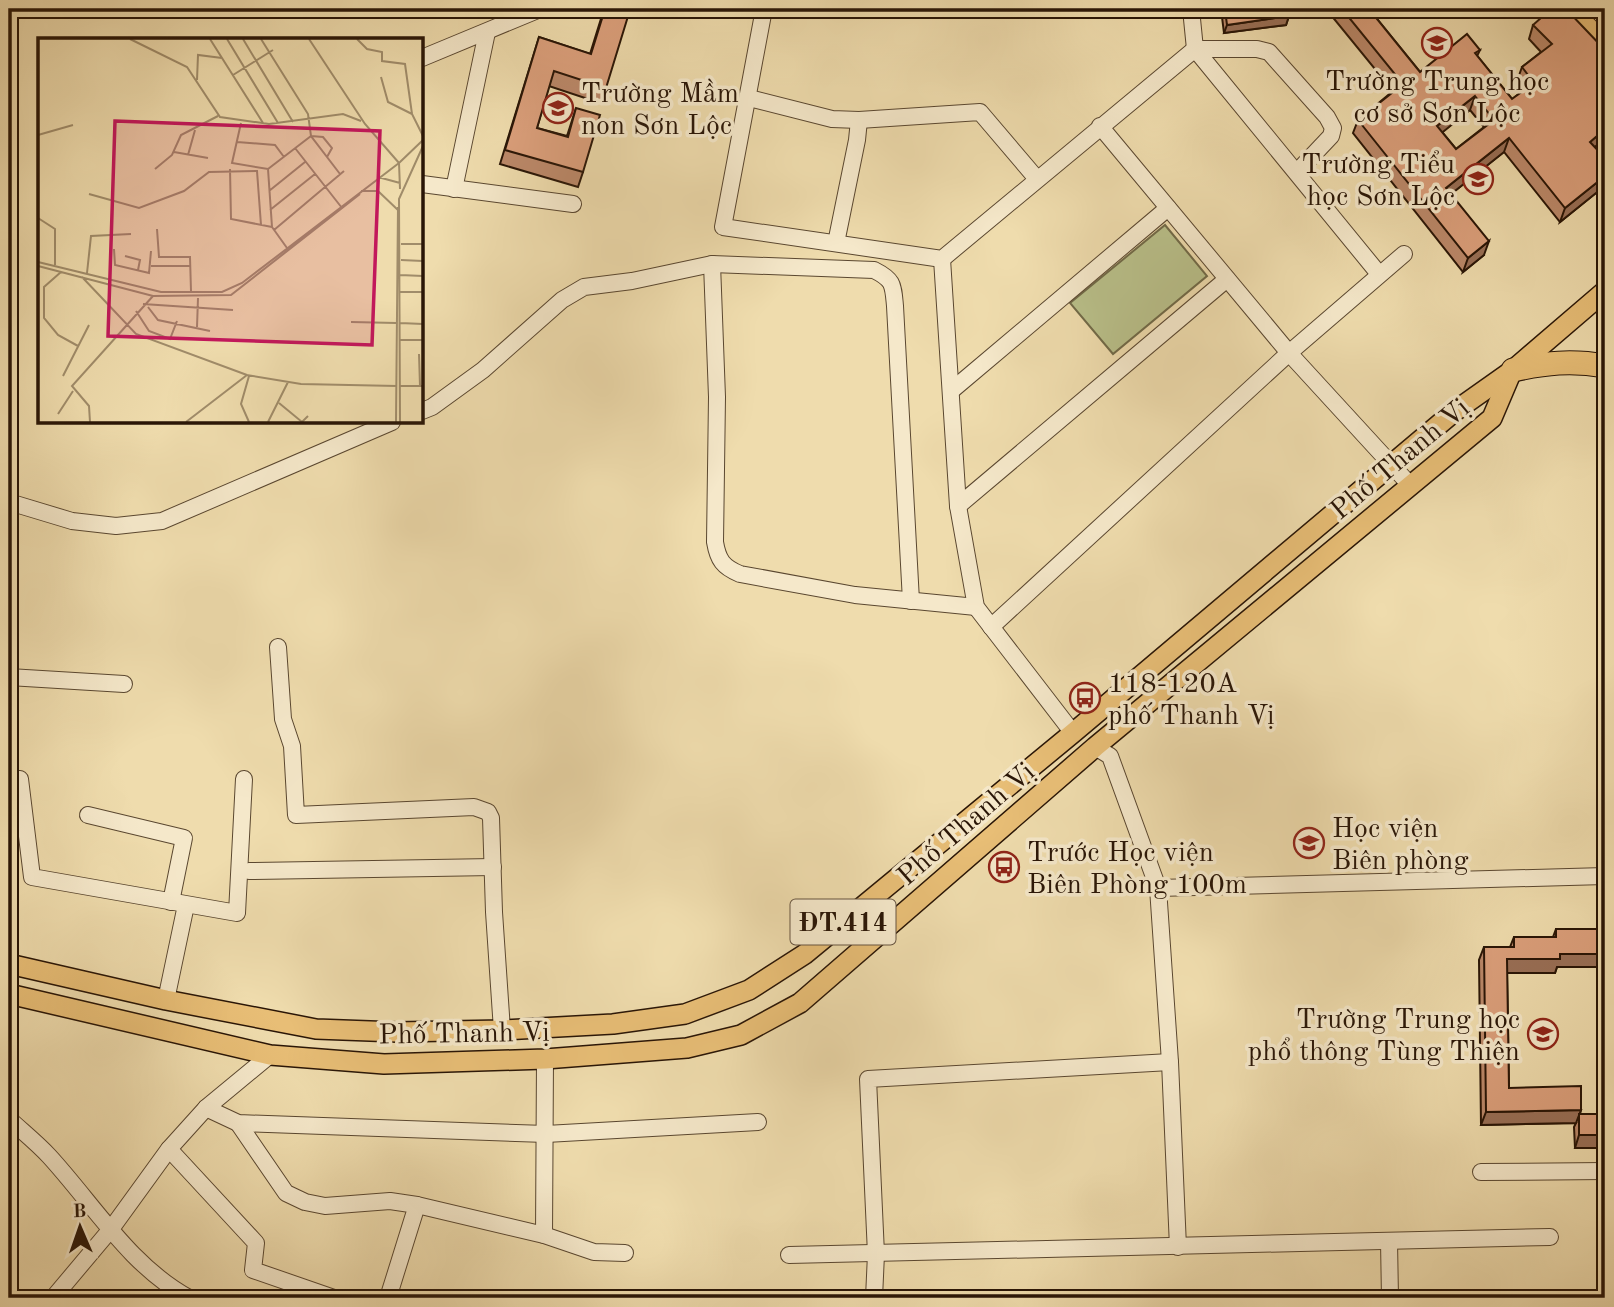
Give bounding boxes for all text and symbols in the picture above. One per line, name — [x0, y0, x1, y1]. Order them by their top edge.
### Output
school or university icon: Trường Trung học cơ sở Sơn Lộc — [1420, 26, 1454, 60]
inset map — [38, 38, 424, 424]
place label: Trường Trung học cơ sở Sơn Lộc — [1325, 69, 1549, 129]
place label: Trường Mầm non Sơn Lộc — [581, 78, 739, 141]
school or university icon: Trường Mầm non Sơn Lộc — [541, 91, 575, 125]
place label: Trường Tiểu học Sơn Lộc — [1301, 150, 1455, 212]
school or university icon: Trường Tiểu học Sơn Lộc — [1461, 162, 1495, 196]
street label: Phố Thanh Vị — [1326, 394, 1476, 526]
place label: 118-120A phố Thanh Vị — [1108, 671, 1275, 731]
bus stop icon: 118-120A phố Thanh Vị — [1068, 681, 1102, 715]
street label: Phố Thanh Vị — [893, 758, 1041, 892]
place label: Học viện Biên phòng — [1332, 816, 1469, 876]
school or university icon: Học viện Biên phòng — [1292, 826, 1326, 860]
place label: Trước Học viện Biên Phòng 100m — [1027, 840, 1247, 900]
bus stop icon: Trước Học viện Biên Phòng 100m — [987, 850, 1021, 884]
road number: ĐT.414 — [790, 900, 896, 945]
place label: Trường Trung học phổ thông Tùng Thiện — [1248, 1007, 1520, 1067]
school or university icon: Trường Trung học phổ thông Tùng Thiện — [1526, 1017, 1560, 1051]
street label: Phố Thanh Vị — [378, 1019, 550, 1050]
north arrow — [46, 1192, 116, 1262]
text: B — [72, 1203, 87, 1222]

